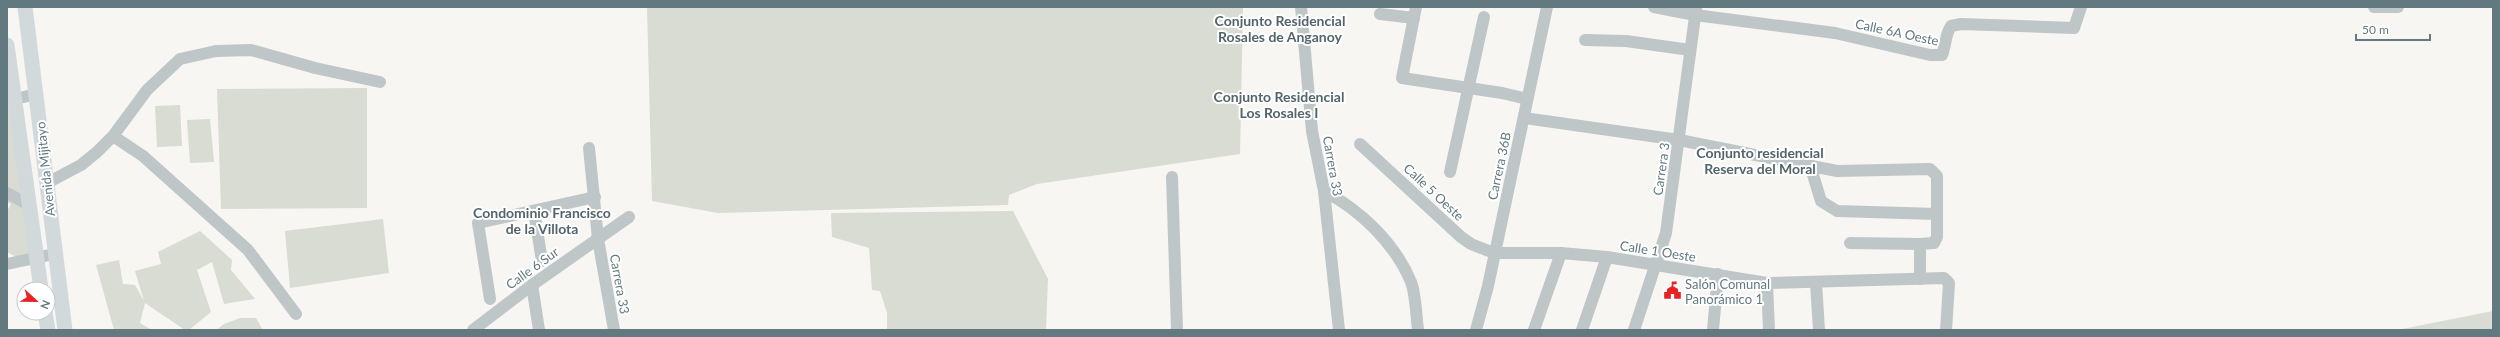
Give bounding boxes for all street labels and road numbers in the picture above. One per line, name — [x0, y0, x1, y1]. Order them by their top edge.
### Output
street label: Calle 6A Oeste — [1854, 15, 1940, 49]
street label: Avenida Mijitayo — [32, 121, 58, 217]
street label: Carrera 36B — [1484, 131, 1514, 201]
street label: Carrera 33 — [1320, 135, 1346, 197]
street label: Carrera 3 — [1649, 142, 1673, 196]
street label: Calle 5 Oeste — [1401, 160, 1468, 224]
street label: Calle 1 Oeste — [1619, 237, 1697, 265]
street label: Calle 6 Sur — [503, 243, 562, 292]
street label: Carrera 33 — [607, 253, 633, 315]

